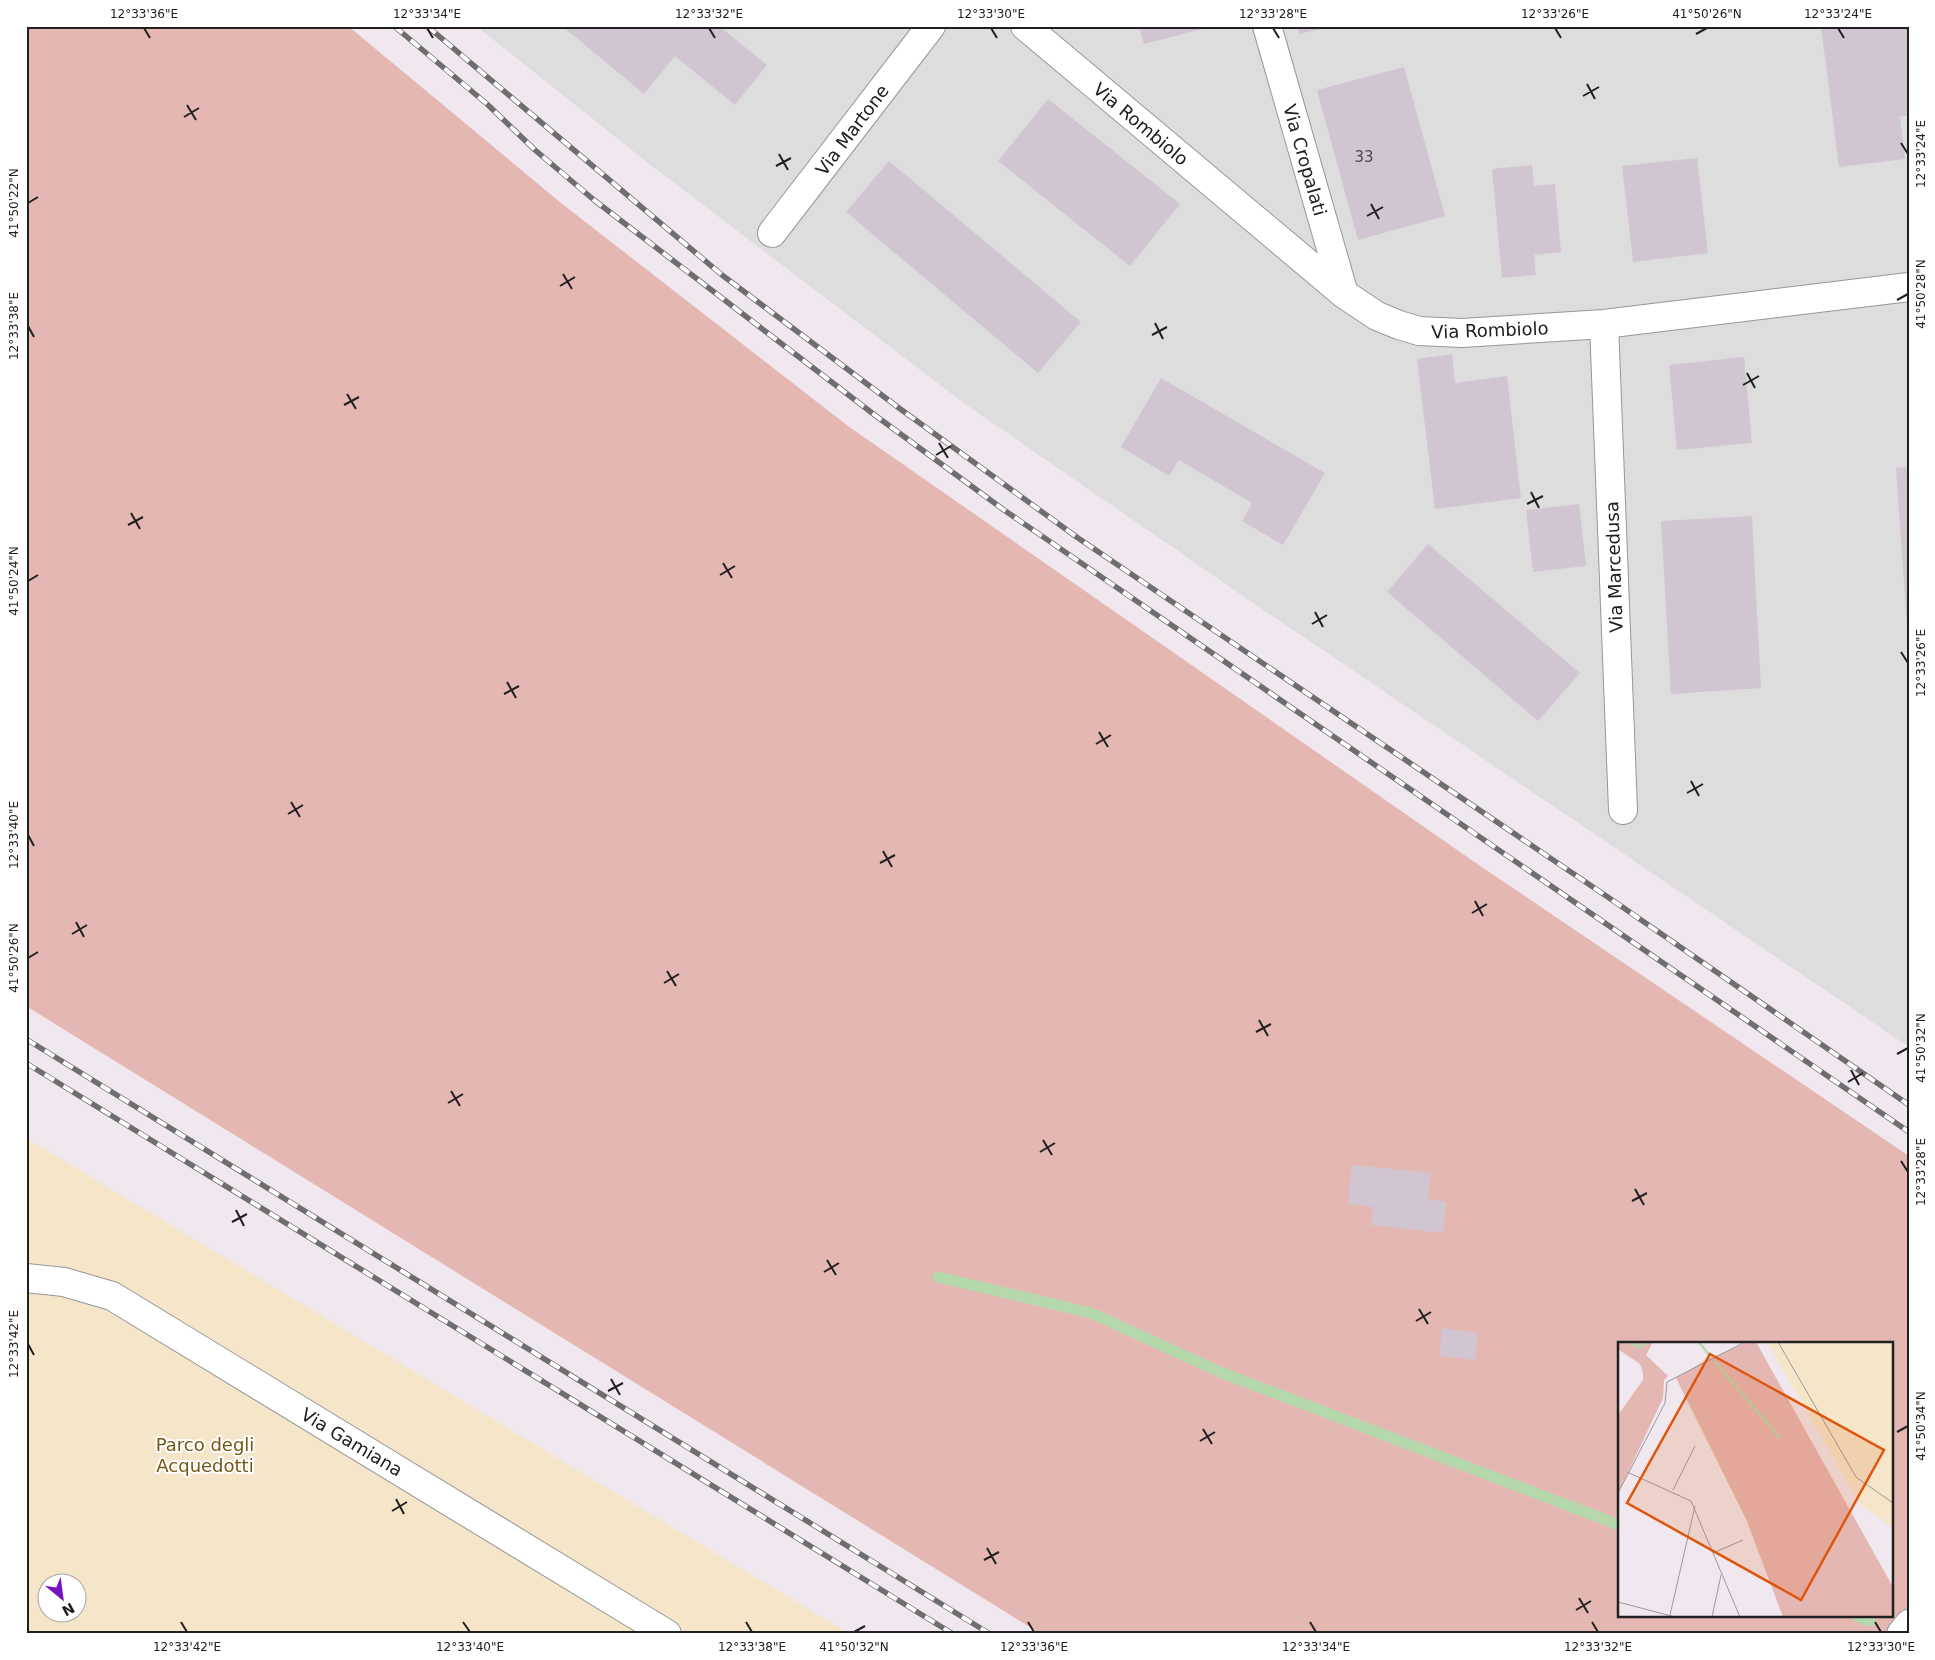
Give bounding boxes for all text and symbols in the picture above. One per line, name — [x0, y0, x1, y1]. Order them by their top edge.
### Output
text: 12°33'36"E — [110, 7, 178, 21]
text: 12°33'34"E — [393, 7, 461, 21]
text: 12°33'32"E — [675, 7, 743, 21]
text: 12°33'30"E — [957, 7, 1025, 21]
text: 12°33'28"E — [1239, 7, 1307, 21]
text: 12°33'26"E — [1521, 7, 1589, 21]
text: 41°50'26"N — [1672, 7, 1742, 21]
text: 12°33'24"E — [1804, 7, 1872, 21]
street label: Via Rombiolo — [1089, 78, 1193, 170]
street label: Via Martone — [811, 80, 893, 180]
street label: Via Cropalati — [1279, 102, 1331, 218]
text: 12°33'24"E — [1914, 120, 1928, 188]
house number: 33 — [1354, 148, 1374, 166]
text: 41°50'22"N — [7, 168, 21, 238]
text: 41°50'28"N — [1914, 259, 1928, 329]
text: 12°33'38"E — [7, 292, 21, 360]
street label: Via Rombiolo — [1431, 317, 1549, 343]
street label: Via Marcedusa — [1601, 501, 1627, 633]
text: 41°50'24"N — [7, 546, 21, 616]
text: 12°33'26"E — [1914, 629, 1928, 697]
text: 12°33'40"E — [7, 801, 21, 869]
text: 41°50'26"N — [7, 923, 21, 993]
text: 41°50'32"N — [1914, 1013, 1928, 1083]
text: 12°33'28"E — [1914, 1138, 1928, 1206]
text: 12°33'42"E — [7, 1310, 21, 1378]
inset map — [1618, 1342, 1892, 1618]
text: 41°50'34"N — [1914, 1391, 1928, 1461]
street label: Via Gamiana — [297, 1403, 407, 1481]
park label: Parco degli Acquedotti — [156, 1434, 254, 1476]
north arrow — [38, 1572, 88, 1622]
text: N — [59, 1600, 77, 1619]
text: 12°33'42"E — [153, 1640, 221, 1654]
text: 12°33'40"E — [436, 1640, 504, 1654]
text: 12°33'38"E — [718, 1640, 786, 1654]
text: 41°50'32"N — [819, 1640, 889, 1654]
text: 12°33'36"E — [1000, 1640, 1068, 1654]
text: 12°33'34"E — [1282, 1640, 1350, 1654]
text: 12°33'32"E — [1564, 1640, 1632, 1654]
text: 12°33'30"E — [1847, 1640, 1915, 1654]

